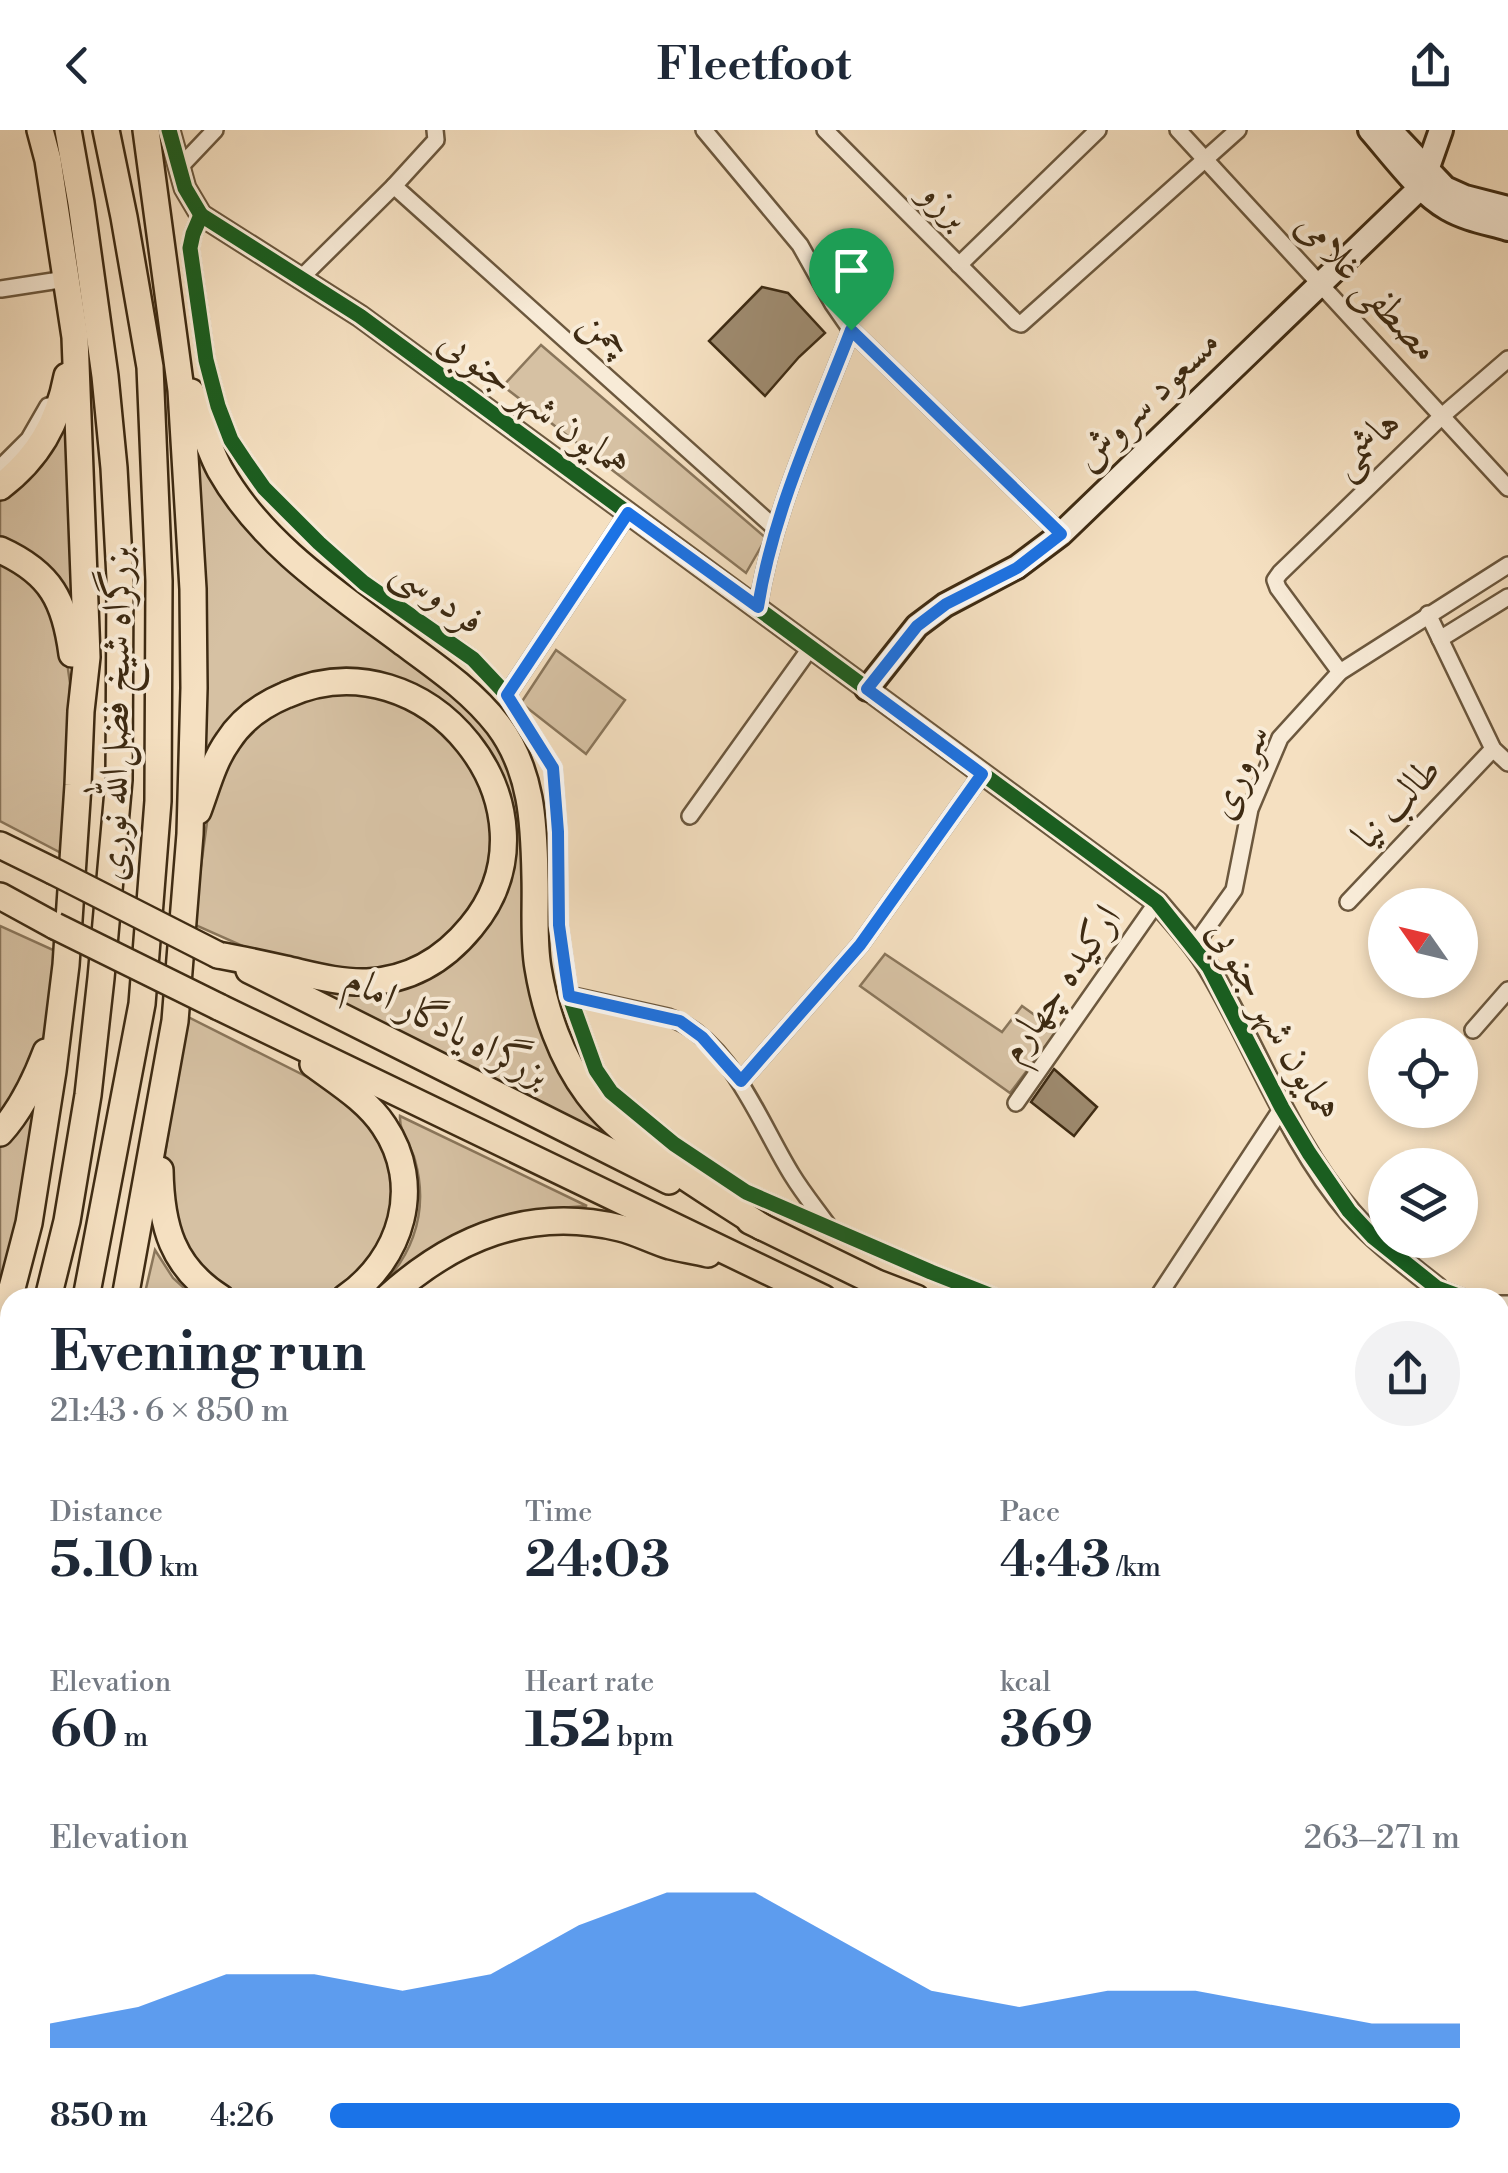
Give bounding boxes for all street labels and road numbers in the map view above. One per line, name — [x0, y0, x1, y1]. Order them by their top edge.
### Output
street label: برزو — [906, 166, 981, 241]
street label: مصطفی غلامی — [1283, 201, 1450, 374]
street label: چمن — [569, 296, 643, 370]
street label: همایون‌ شهر جنوبی — [428, 317, 640, 490]
street label: مسعود سروش — [1063, 318, 1231, 482]
street label: هاشمی — [1320, 399, 1412, 490]
street label: بزرگراه شیخ فضل‌الله نوری — [81, 546, 153, 882]
street label: فردوسی — [381, 546, 494, 648]
street label: سروری — [1197, 717, 1281, 827]
street label: طالب‌ نیا — [1341, 746, 1453, 860]
street label: ارکیده چهارم — [987, 895, 1139, 1077]
street label: همایون‌ شهر جنوبی — [1194, 911, 1351, 1131]
street label: بزرگراه یادگار امام — [333, 952, 558, 1107]

